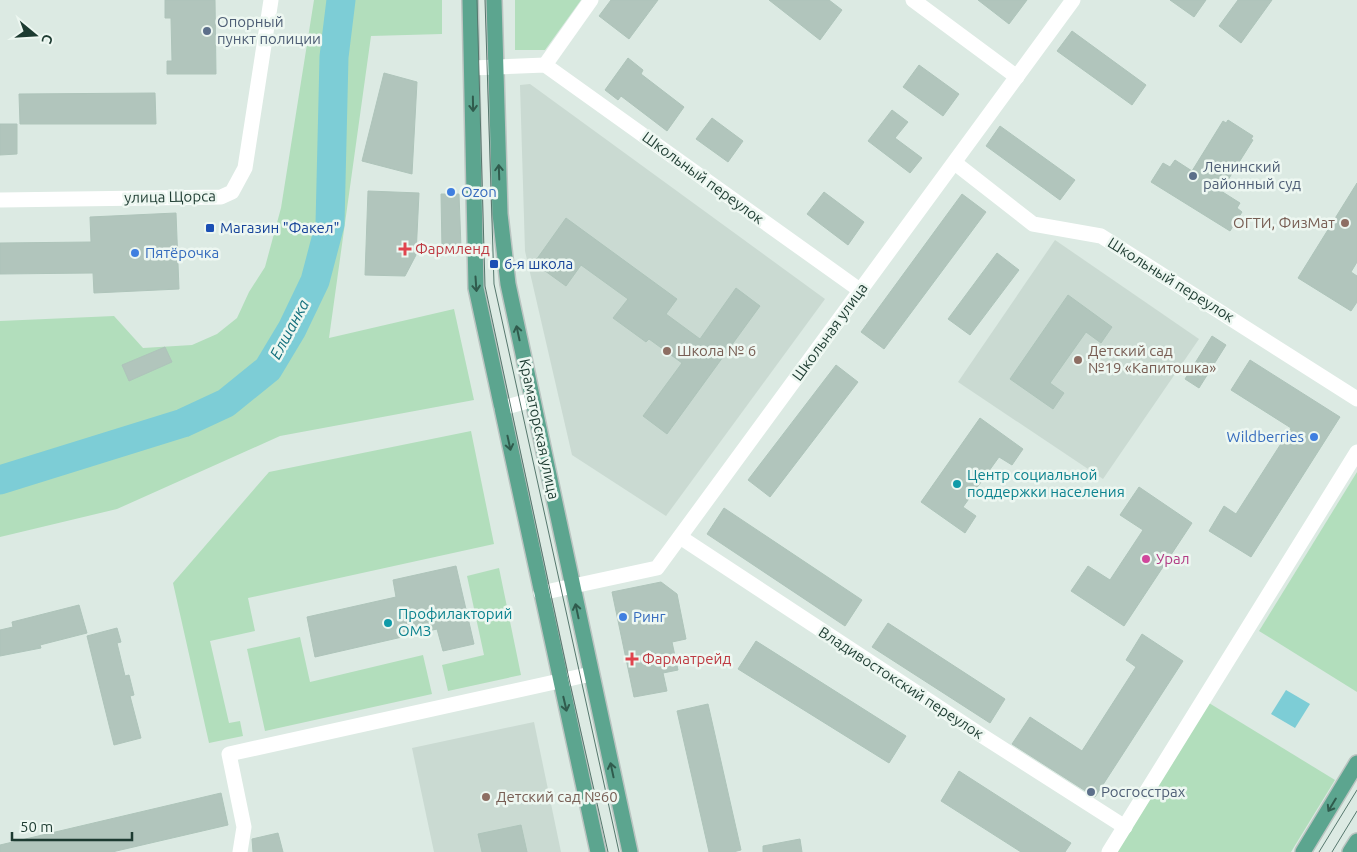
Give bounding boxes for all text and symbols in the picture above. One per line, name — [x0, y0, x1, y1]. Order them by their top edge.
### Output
north arrow — [10, 10, 60, 60]
place label: Опорный пункт полиции — [217, 13, 321, 47]
marker: Опорный пункт полиции — [201, 25, 213, 37]
text: С — [38, 32, 56, 46]
one-way arrow — [468, 95, 477, 111]
street label: Школьный переулок — [639, 128, 767, 227]
place label: Ленинский районный суд — [1203, 158, 1301, 192]
one-way arrow — [494, 164, 504, 180]
marker: Ленинский районный суд — [1187, 170, 1199, 182]
place label: Ozon — [461, 183, 497, 200]
marker: Ozon — [445, 186, 457, 198]
street label: улица Щорса — [124, 187, 216, 206]
place label: ОГТИ, ФизМат — [1233, 214, 1335, 231]
marker: ОГТИ, ФизМат — [1339, 217, 1351, 229]
place label: Магазин "Факел" — [220, 219, 340, 236]
marker: Магазин "Факел" — [204, 222, 216, 234]
street label: Школьный переулок — [1105, 234, 1238, 326]
place label: Фармленд — [415, 240, 490, 257]
marker: Фармленд — [399, 243, 411, 255]
place label: Пятёрочка — [145, 244, 219, 261]
marker: Пятёрочка — [129, 247, 141, 259]
place label: 6-я школа — [504, 255, 573, 272]
marker: 6-я школа — [488, 258, 500, 270]
one-way arrow — [472, 275, 481, 291]
street label: Школьная улица — [789, 280, 871, 384]
water label: Елшанка — [266, 296, 312, 362]
one-way arrow — [513, 325, 522, 341]
place label: Школа № 6 — [677, 342, 756, 359]
place label: Детский сад №19 «Капитошка» — [1088, 342, 1216, 376]
marker: Школа № 6 — [661, 345, 673, 357]
marker: Детский сад №19 «Капитошка» — [1072, 354, 1084, 366]
street label: Краматорская улица — [516, 357, 563, 501]
place label: Wildberries — [1227, 428, 1304, 445]
marker: Wildberries — [1308, 431, 1320, 443]
one-way arrow — [505, 434, 514, 450]
place label: Центр социальной поддержки населения — [967, 466, 1125, 500]
marker: Центр социальной поддержки населения — [951, 478, 963, 490]
place label: Урал — [1156, 550, 1190, 567]
marker: Урал — [1140, 553, 1152, 565]
one-way arrow — [572, 604, 582, 620]
place label: Профилакторий ОМЗ — [398, 605, 512, 639]
place label: Ринг — [633, 608, 666, 625]
marker: Ринг — [617, 611, 629, 623]
marker: Профилакторий ОМЗ — [382, 617, 394, 629]
street label: Владивостокский переулок — [816, 623, 987, 742]
place label: Фарматрейд — [642, 650, 731, 667]
marker: Фарматрейд — [626, 653, 638, 665]
one-way arrow — [561, 696, 570, 712]
one-way arrow — [607, 763, 616, 779]
place label: Росгосстрах — [1101, 783, 1186, 800]
marker: Росгосстрах — [1085, 786, 1097, 798]
place label: Детский сад №60 — [496, 788, 618, 805]
marker: Детский сад №60 — [480, 791, 492, 803]
one-way arrow — [1326, 798, 1337, 812]
scale bar — [12, 810, 132, 842]
text: 50 m — [20, 818, 53, 835]

